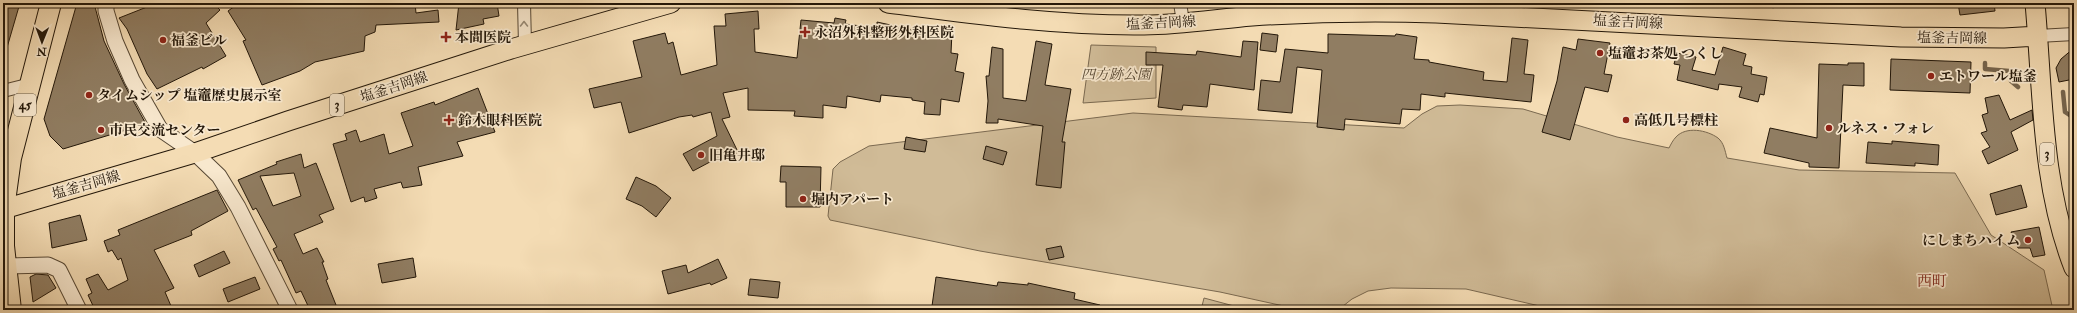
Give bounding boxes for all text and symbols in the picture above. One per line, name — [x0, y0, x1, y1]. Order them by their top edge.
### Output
street label: 塩釜吉岡線 — [1593, 12, 1663, 32]
street label: 塩釜吉岡線 — [1126, 13, 1196, 33]
one-way arrow — [520, 21, 528, 27]
north arrow — [22, 22, 62, 62]
place label: 永沼外科整形外科医院 — [814, 24, 954, 41]
marker: 永沼外科整形外科医院 — [799, 26, 811, 38]
place label: 本間医院 — [455, 29, 511, 46]
street label: 塩釜吉岡線 — [1917, 29, 1987, 47]
marker: 本間医院 — [440, 31, 452, 43]
place label: 福釜ビル — [171, 32, 227, 49]
marker: 福釜ビル — [158, 35, 168, 45]
text: N — [36, 45, 48, 58]
place label: 塩竈お茶処 つくし — [1608, 45, 1723, 62]
marker: 塩竈お茶処 つくし — [1595, 48, 1605, 58]
park label: 四方跡公園 — [1081, 66, 1153, 83]
street label: 塩釜吉岡線 — [358, 68, 430, 106]
place label: エトワール塩釜 — [1939, 68, 2037, 85]
marker: エトワール塩釜 — [1926, 71, 1936, 81]
place label: タイムシップ 塩竈歴史展示室 — [97, 87, 281, 104]
marker: タイムシップ 塩竈歴史展示室 — [84, 90, 94, 100]
road number: 45 — [14, 94, 36, 116]
road number: 3 — [330, 94, 344, 116]
place label: 鈴木眼科医院 — [458, 112, 542, 129]
place label: 高低几号標柱 — [1634, 112, 1718, 129]
marker: 鈴木眼科医院 — [443, 114, 455, 126]
marker: 高低几号標柱 — [1621, 115, 1631, 125]
place label: ルネス・フォレ — [1837, 120, 1934, 137]
place label: 市民交流センター — [109, 122, 220, 139]
marker: ルネス・フォレ — [1824, 123, 1834, 133]
marker: 市民交流センター — [96, 125, 106, 135]
road number: 3 — [2040, 143, 2054, 165]
place label: 旧亀井邸 — [709, 147, 765, 164]
marker: 旧亀井邸 — [696, 150, 706, 160]
street label: 塩釜吉岡線 — [50, 167, 122, 203]
place label: 堀内アパート — [811, 191, 894, 208]
marker: 堀内アパート — [798, 194, 808, 204]
place label: にしまちハイム — [1922, 232, 2020, 249]
marker: にしまちハイム — [2023, 235, 2033, 245]
district label: 西町 — [1917, 272, 1947, 291]

